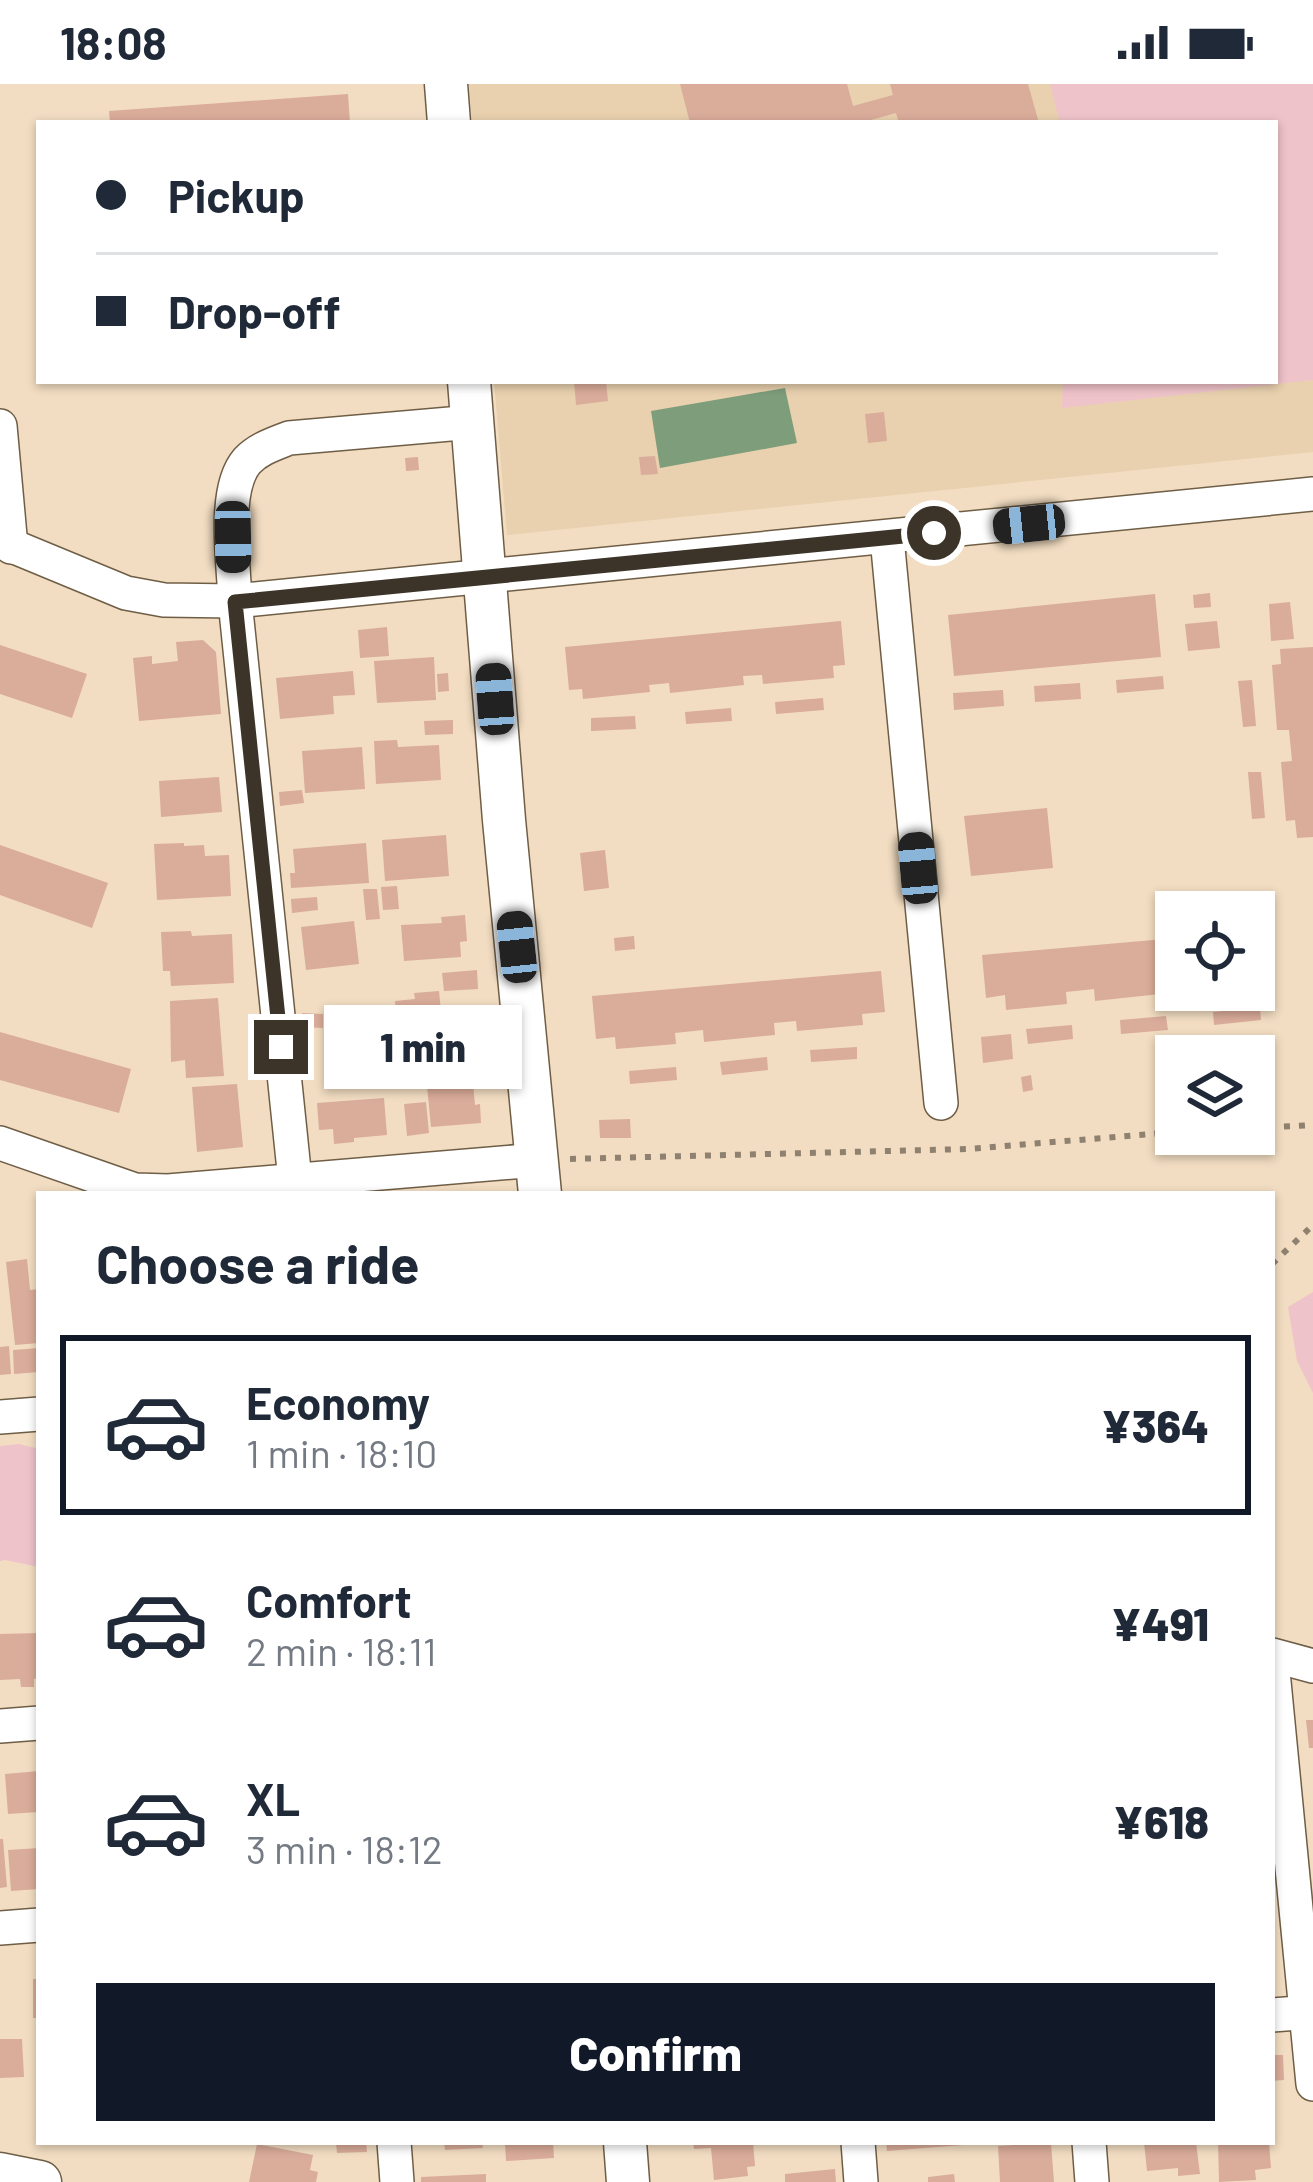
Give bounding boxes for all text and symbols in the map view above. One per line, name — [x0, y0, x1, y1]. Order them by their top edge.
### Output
text: 18:08 — [60, 15, 167, 69]
text: Pickup — [168, 168, 305, 222]
text: Drop-off — [168, 284, 341, 338]
car — [214, 501, 252, 573]
car — [991, 502, 1067, 546]
route start — [907, 506, 961, 560]
car — [475, 662, 515, 736]
car — [897, 831, 939, 905]
map controls — [1155, 891, 1275, 1155]
button: locate — [1155, 891, 1275, 1011]
car — [495, 909, 539, 985]
callout: 1 min — [323, 1005, 521, 1089]
route end — [254, 1020, 308, 1074]
text: 1 min — [380, 1023, 466, 1070]
button: layers — [1155, 1035, 1275, 1155]
text: Choose a ride — [96, 1230, 420, 1295]
icon: car — [102, 1371, 210, 1479]
text: Economy — [246, 1375, 430, 1429]
text: ¥364 — [1101, 1398, 1209, 1452]
text: 1 min · 18:10 — [246, 1429, 437, 1476]
icon: car — [102, 1569, 210, 1677]
text: Comfort — [246, 1573, 412, 1627]
text: ¥491 — [1111, 1596, 1209, 1650]
text: 2 min · 18:11 — [246, 1627, 436, 1674]
icon: car — [102, 1767, 210, 1875]
text: XL — [246, 1771, 300, 1825]
text: ¥618 — [1113, 1794, 1209, 1848]
text: 3 min · 18:12 — [246, 1825, 443, 1872]
button: Confirm — [96, 1983, 1215, 2121]

